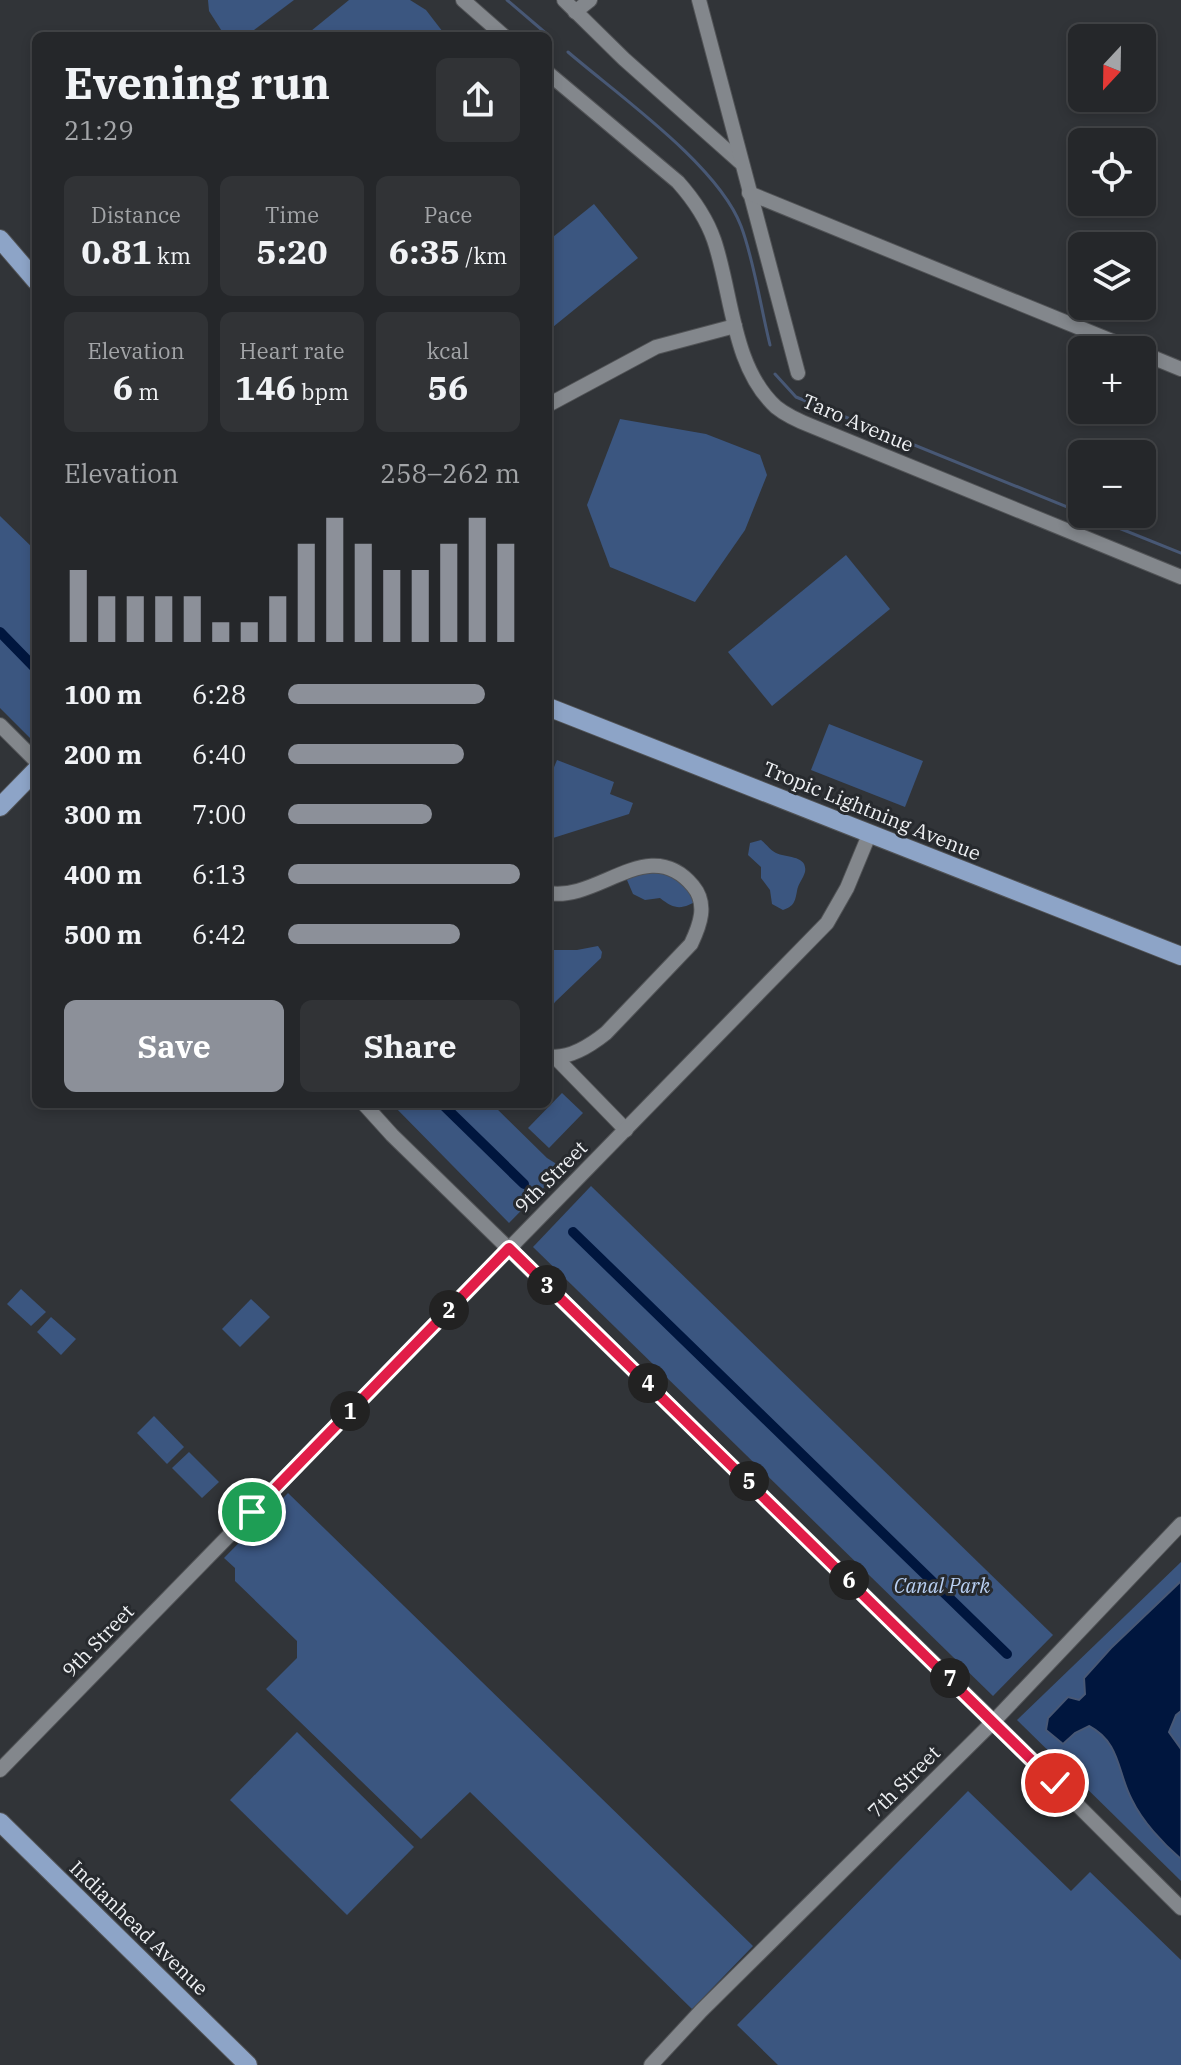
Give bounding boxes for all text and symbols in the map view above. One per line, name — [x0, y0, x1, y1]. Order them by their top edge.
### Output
north arrow — [1068, 24, 1156, 112]
map controls — [1068, 24, 1156, 528]
text: Evening run — [64, 54, 330, 111]
button: share — [436, 58, 520, 142]
text: 21:29 — [64, 113, 134, 147]
button: locate — [1068, 128, 1156, 216]
text: Distance — [91, 200, 181, 229]
text: Time — [265, 200, 319, 229]
text: Pace — [424, 200, 472, 229]
text: 0.81 — [81, 229, 152, 273]
text: 5:20 — [256, 229, 328, 273]
text: 6:35 — [389, 229, 460, 273]
button: layers — [1068, 232, 1156, 320]
text: km — [152, 241, 191, 270]
text: /km — [460, 241, 507, 270]
text: Elevation — [88, 336, 184, 365]
text: Heart rate — [239, 336, 345, 365]
text: kcal — [427, 336, 469, 365]
button: + — [1068, 336, 1156, 424]
text: 6 — [113, 365, 133, 409]
text: 146 — [235, 365, 296, 409]
text: 56 — [428, 365, 468, 409]
text: m — [133, 377, 159, 406]
text: bpm — [296, 377, 349, 406]
street label: Taro Avenue — [798, 387, 918, 458]
button: − — [1068, 440, 1156, 528]
text: Elevation — [64, 456, 179, 490]
text: 258–262 m — [380, 456, 520, 490]
text: 100 m — [64, 677, 142, 711]
text: 6:28 — [192, 677, 246, 711]
text: 200 m — [64, 737, 142, 771]
text: 6:40 — [192, 737, 246, 771]
street label: Tropic Lightning Avenue — [759, 754, 985, 867]
text: 300 m — [64, 797, 142, 831]
text: 7:00 — [192, 797, 246, 831]
text: 400 m — [64, 857, 142, 891]
text: 6:13 — [192, 857, 246, 891]
text: 500 m — [64, 917, 142, 951]
text: 6:42 — [192, 917, 246, 951]
button: Save — [64, 1000, 284, 1092]
button: Share — [300, 1000, 520, 1092]
street label: 9th Street — [508, 1134, 593, 1219]
pin: 3 — [527, 1265, 567, 1305]
text: 3 — [540, 1270, 554, 1299]
pin: 2 — [429, 1290, 469, 1330]
text: 2 — [442, 1295, 456, 1324]
pin: 4 — [628, 1363, 668, 1403]
text: 4 — [641, 1368, 655, 1397]
pin: 1 — [330, 1391, 370, 1431]
text: 1 — [343, 1396, 357, 1425]
pin: 5 — [729, 1461, 769, 1501]
text: 5 — [742, 1466, 756, 1495]
pin — [218, 1478, 286, 1546]
icon: arrive — [230, 1490, 274, 1534]
pin: 6 — [829, 1560, 869, 1600]
text: 6 — [842, 1565, 856, 1594]
park label: Canal Park — [894, 1572, 991, 1599]
street label: 9th Street — [56, 1598, 139, 1683]
pin: 7 — [930, 1658, 970, 1698]
text: 7 — [943, 1663, 957, 1692]
street label: 7th Street — [861, 1739, 946, 1824]
pin — [1021, 1749, 1089, 1817]
icon: check — [1033, 1761, 1077, 1805]
street label: Indianhead Avenue — [64, 1854, 215, 2001]

